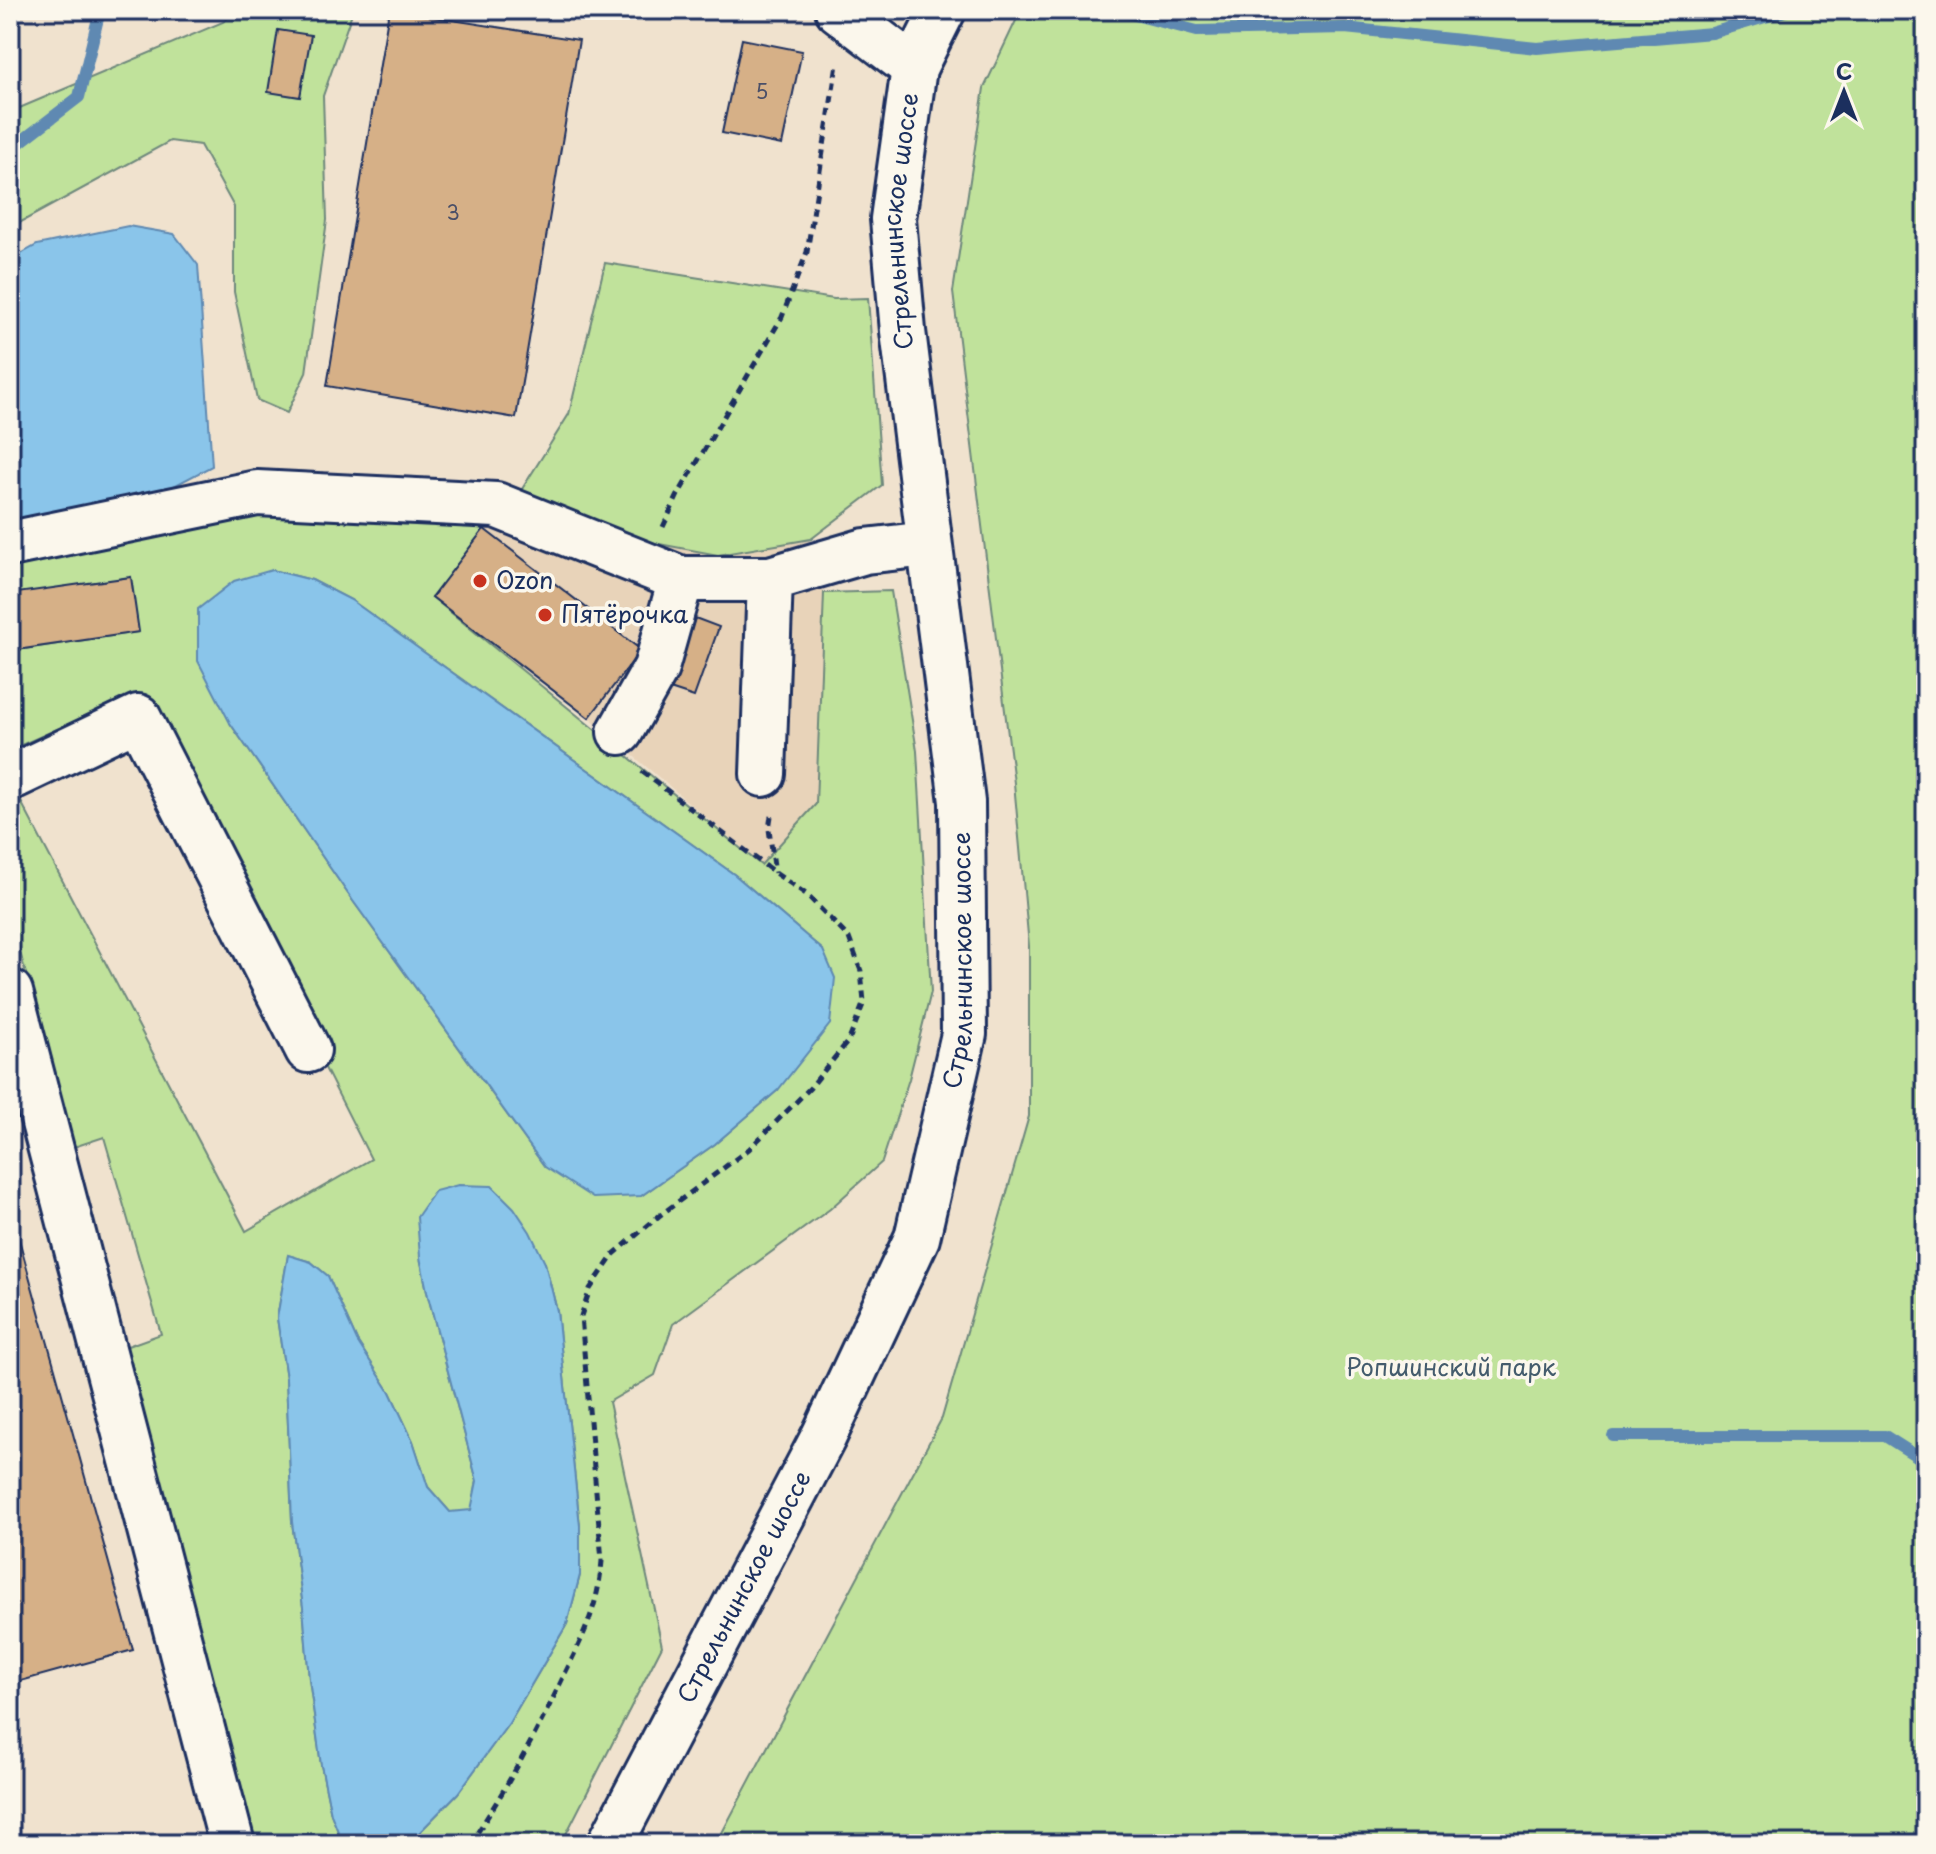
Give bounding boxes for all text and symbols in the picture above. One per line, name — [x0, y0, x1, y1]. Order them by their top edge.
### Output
north arrow — [1804, 52, 1884, 132]
text: С — [1836, 54, 1852, 87]
house number: 5 — [756, 76, 768, 106]
street label: Стрельнинское шоссе — [873, 90, 926, 352]
house number: 3 — [446, 197, 460, 227]
place label: Ozon — [496, 561, 553, 597]
marker: Ozon — [471, 572, 489, 590]
place label: Пятёрочка — [561, 595, 688, 631]
marker: Пятёрочка — [536, 606, 554, 624]
street label: Стрельнинское шоссе — [932, 832, 980, 1092]
park label: Ропшинский парк — [1346, 1348, 1557, 1384]
street label: Стрельнинское шоссе — [667, 1464, 819, 1709]

